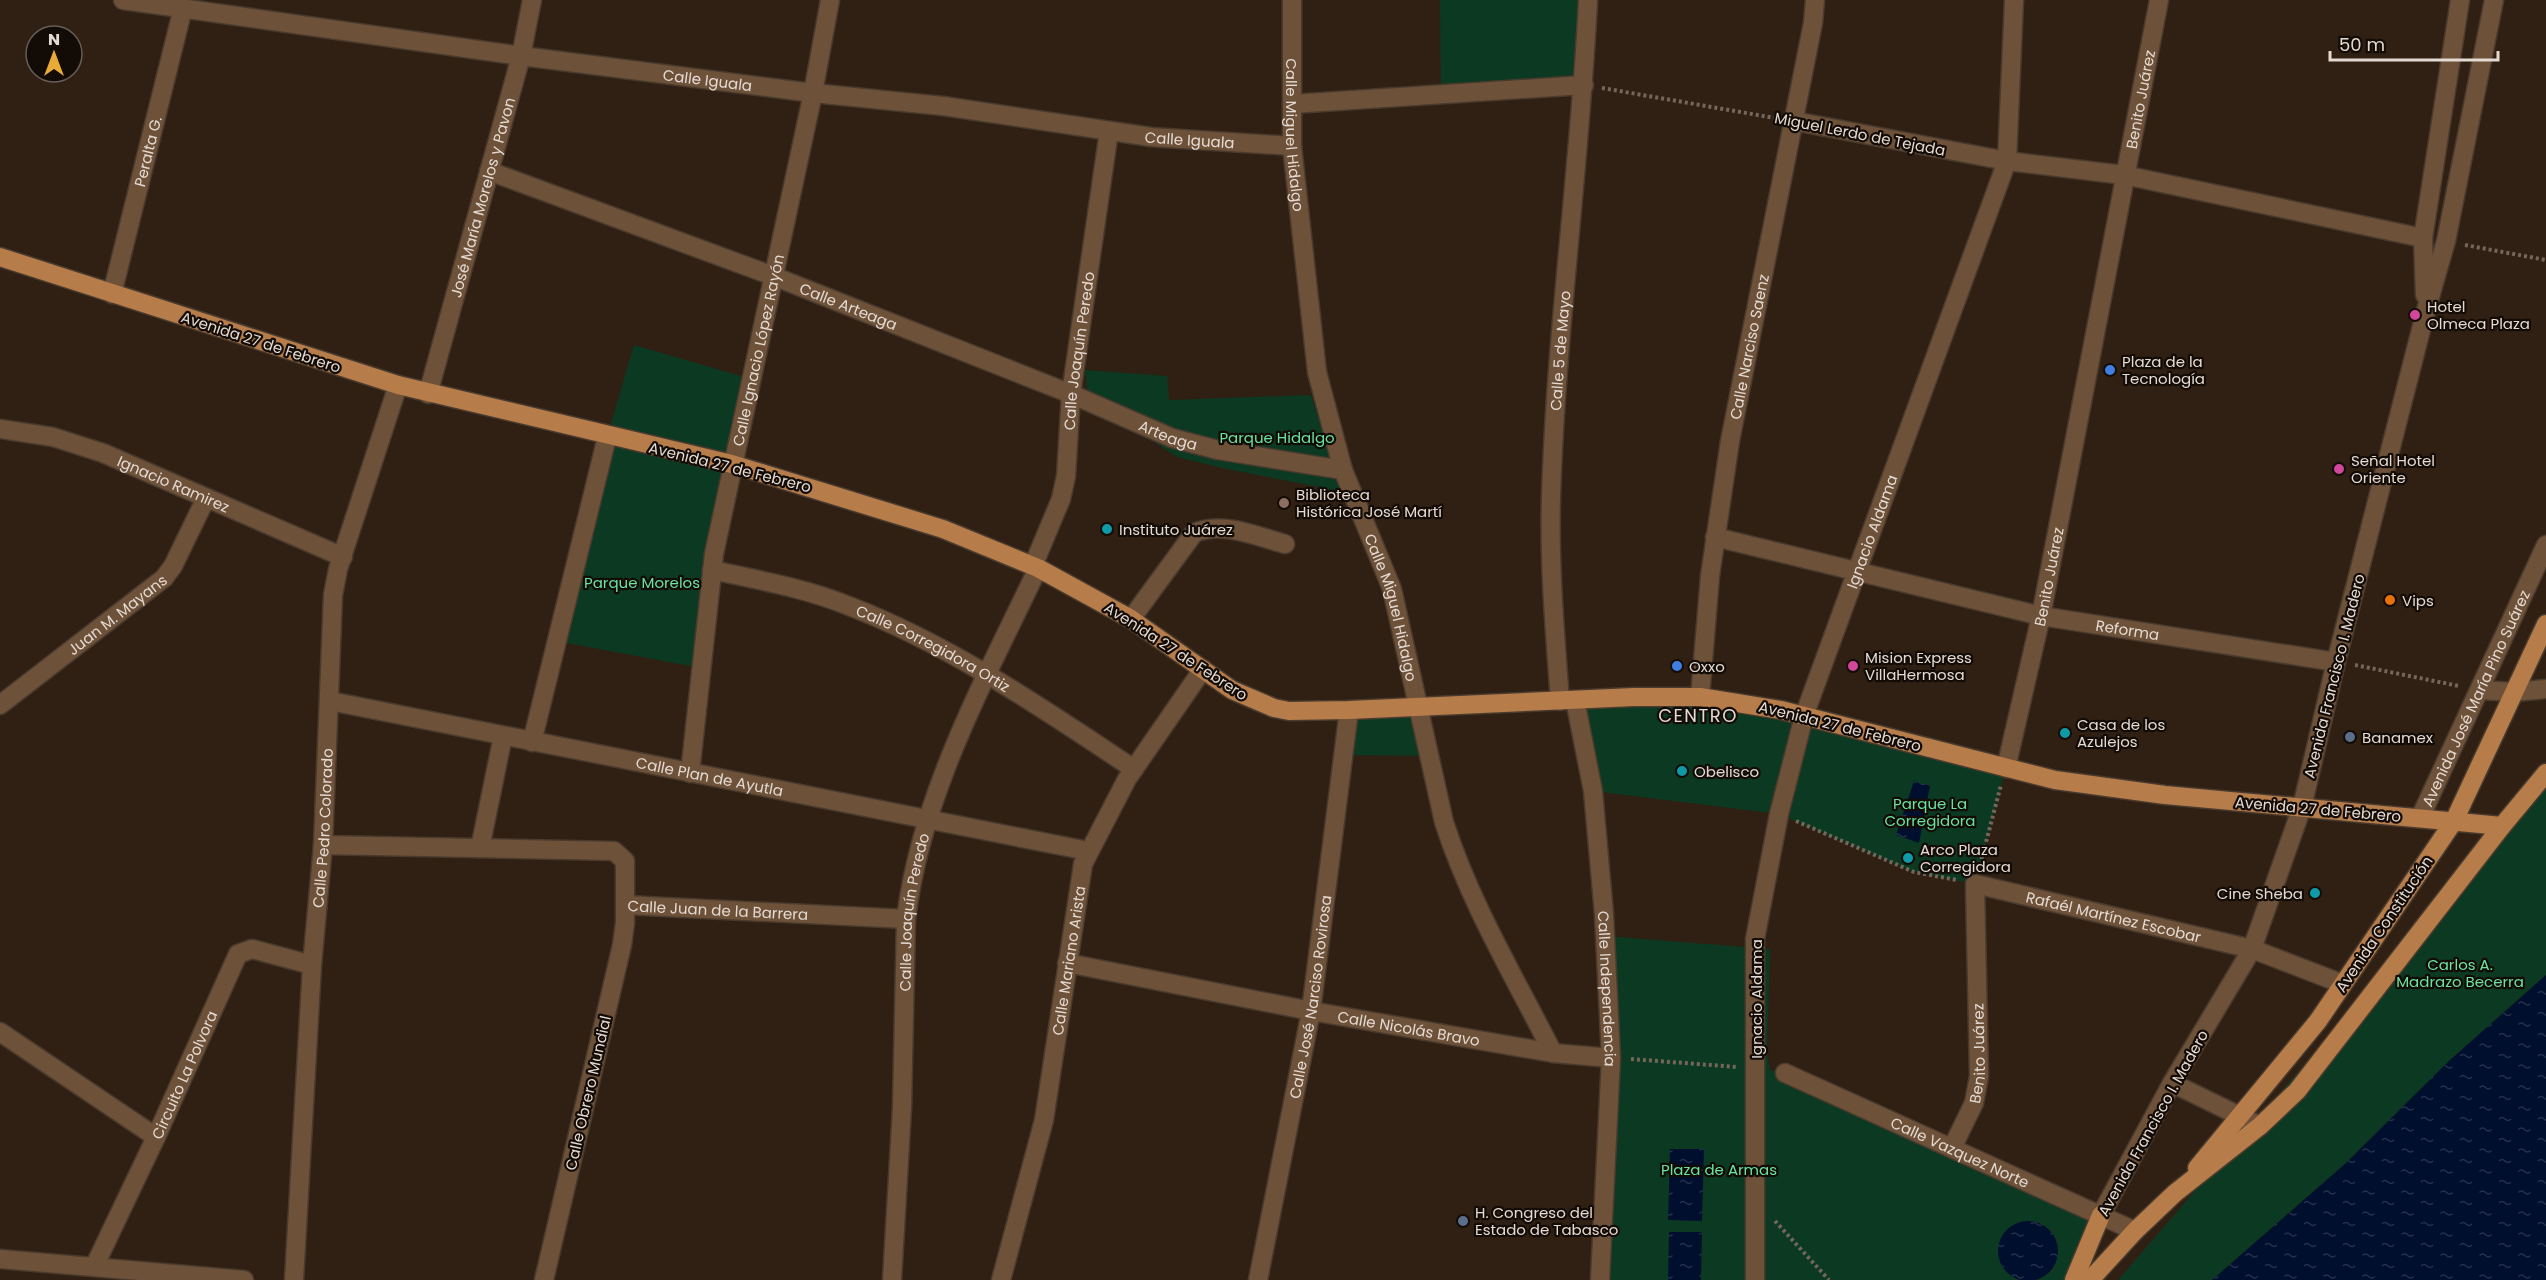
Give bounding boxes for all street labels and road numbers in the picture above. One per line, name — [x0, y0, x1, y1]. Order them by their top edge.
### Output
street label: Benito Juárez — [2120, 48, 2160, 151]
street label: Calle Miguel Hidalgo — [1282, 58, 1310, 213]
street label: Calle Iguala — [662, 64, 754, 96]
street label: José María Morelos y Pavon — [445, 95, 520, 300]
street label: Miguel Lerdo de Tejada — [1773, 107, 1947, 161]
street label: Peralta G. — [129, 114, 166, 189]
street label: Calle Iguala — [1143, 126, 1235, 153]
street label: Calle Ignacio López Rayón — [727, 252, 789, 448]
street label: Calle Joaquín Peredo — [1058, 270, 1099, 431]
street label: Calle Narciso Saenz — [1724, 272, 1773, 421]
street label: Calle Arteaga — [797, 277, 900, 335]
street label: Calle 5 de Mayo — [1545, 290, 1575, 411]
street label: Avenida 27 de Febrero — [178, 306, 344, 378]
street label: Arteaga — [1136, 414, 1200, 455]
street label: Avenida 27 de Febrero — [647, 437, 813, 497]
street label: Ignacio Ramirez — [114, 450, 233, 517]
street label: Ignacio Aldama — [1841, 472, 1902, 591]
street label: Benito Juárez — [2028, 525, 2068, 628]
street label: Calle Miguel Hidalgo — [1360, 530, 1423, 683]
street label: Juan M. Mayans — [63, 569, 171, 660]
street label: Avenida Francisco I. Madero — [2298, 571, 2370, 781]
street label: Avenida José María Pino Suárez — [2416, 586, 2535, 810]
street label: Avenida 27 de Febrero — [1100, 597, 1252, 705]
street label: Calle Corregidora Ortiz — [853, 599, 1014, 697]
street label: Reforma — [2094, 614, 2161, 645]
street label: Avenida 27 de Febrero — [1757, 696, 1923, 756]
street label: Calle Pedro Colorado — [307, 748, 337, 909]
street label: Calle Plan de Ayutla — [634, 751, 785, 801]
street label: Avenida 27 de Febrero — [2234, 791, 2402, 827]
street label: Calle Joaquín Peredo — [894, 830, 934, 991]
street label: Avenida Constitución — [2330, 852, 2438, 996]
street label: Calle Mariano Arista — [1047, 884, 1090, 1037]
street label: Rafaél Martínez Escobar — [2024, 886, 2204, 947]
street label: Calle José Narciso Rovirosa — [1283, 894, 1336, 1100]
street label: Calle Juan de la Barrera — [627, 895, 809, 925]
street label: Calle Independencia — [1593, 910, 1622, 1067]
street label: Ignacio Aldama — [1746, 939, 1767, 1059]
street label: Benito Juárez — [1964, 1003, 1989, 1105]
street label: Calle Nicolás Bravo — [1336, 1005, 1482, 1051]
street label: Circuito La Polvora — [146, 1007, 222, 1142]
street label: Calle Obrero Mundial — [560, 1014, 616, 1172]
street label: Avenida Francisco I. Madero — [2093, 1026, 2213, 1220]
street label: Calle Vazquez Norte — [1887, 1112, 2033, 1192]

